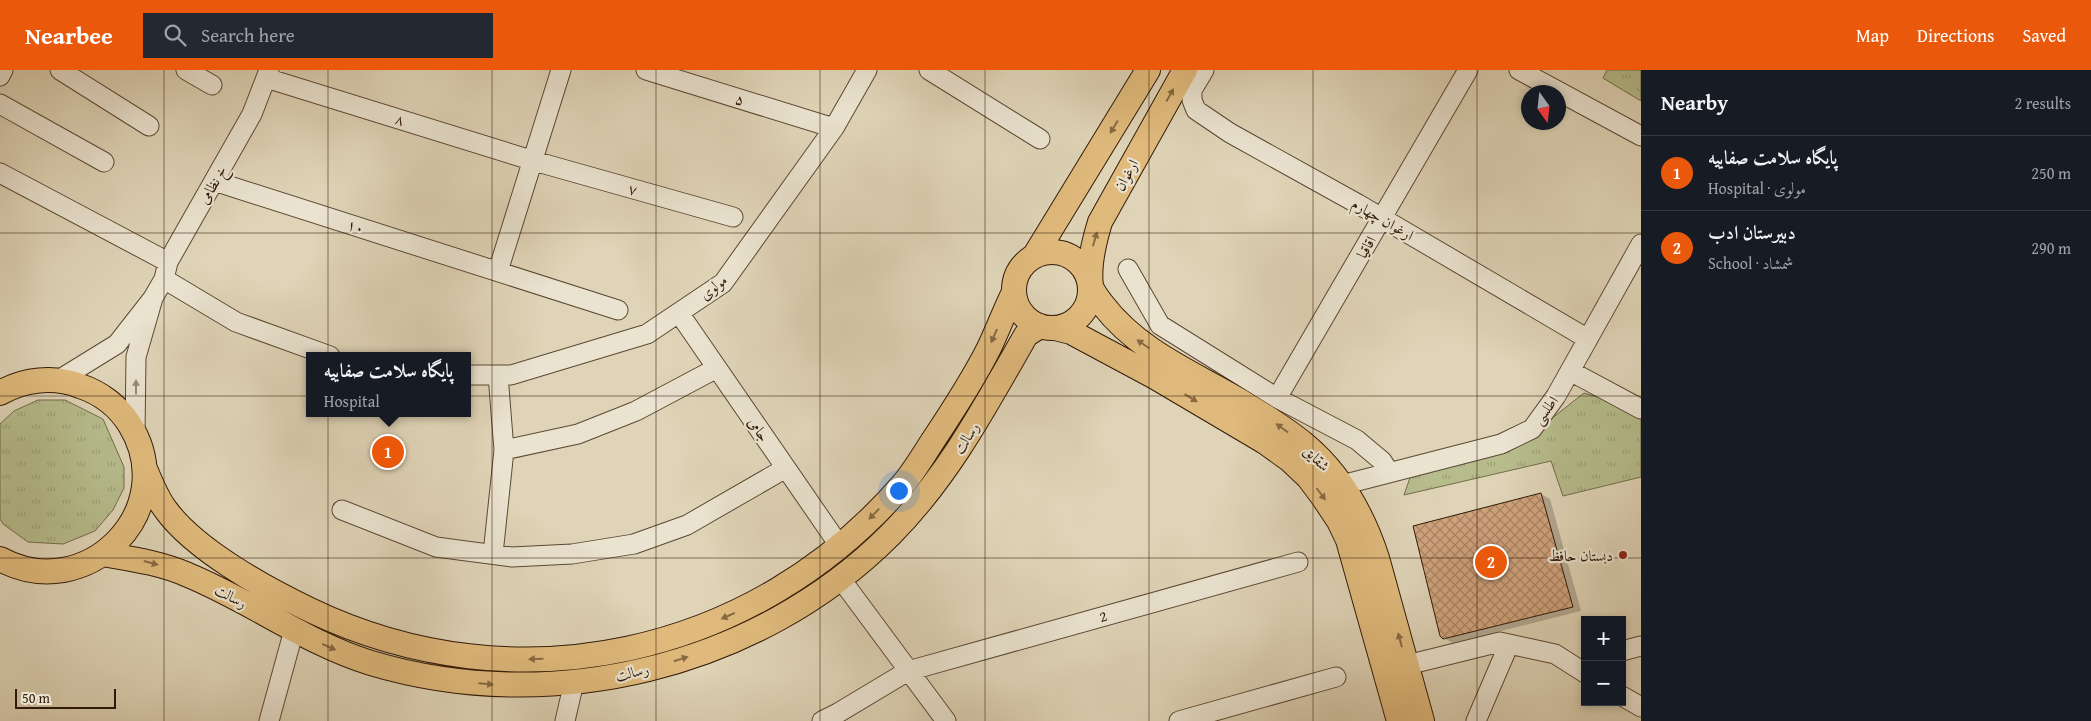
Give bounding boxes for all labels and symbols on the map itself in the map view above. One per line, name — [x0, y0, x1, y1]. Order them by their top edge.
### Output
north arrow — [1521, 85, 1566, 130]
street label: ۵ — [733, 88, 747, 110]
one-way arrow — [1166, 89, 1175, 102]
street label: ۸ — [393, 108, 407, 130]
one-way arrow — [1109, 120, 1119, 133]
street label: ارغوان — [1109, 155, 1143, 195]
street label: خ نظامی — [193, 160, 235, 209]
street label: ۷ — [626, 178, 640, 200]
street label: ارغوان چهارم — [1347, 193, 1418, 248]
street label: ۱۰ — [344, 213, 368, 239]
one-way arrow — [1091, 231, 1099, 246]
street label: اقاقیا — [1351, 232, 1381, 262]
street label: مولوی — [695, 269, 731, 305]
one-way arrow — [990, 329, 998, 344]
one-way arrow — [1136, 339, 1150, 349]
one-way arrow — [132, 378, 140, 394]
street label: اطلسی — [1527, 391, 1564, 429]
one-way arrow — [1184, 394, 1199, 402]
street label: جامی — [743, 413, 775, 445]
street label: رسالت — [948, 418, 984, 458]
one-way arrow — [1275, 423, 1289, 433]
pin: 1 — [372, 433, 404, 471]
street label: شقایق — [1299, 440, 1335, 476]
your location — [886, 478, 912, 504]
one-way arrow — [1315, 487, 1326, 500]
one-way arrow — [868, 507, 880, 519]
pin: 2 — [1475, 543, 1507, 581]
place label: دبستان حافظ — [1548, 545, 1613, 566]
marker: دبستان حافظ — [1617, 549, 1629, 561]
one-way arrow — [144, 559, 159, 567]
street label: رسالت — [211, 579, 251, 613]
street label: 2 — [1097, 605, 1109, 627]
one-way arrow — [721, 613, 735, 621]
one-way arrow — [1396, 633, 1404, 648]
one-way arrow — [322, 643, 336, 651]
one-way arrow — [528, 655, 544, 663]
one-way arrow — [674, 655, 689, 663]
street label: رسالت — [613, 658, 651, 686]
one-way arrow — [479, 681, 495, 689]
scale bar — [15, 686, 116, 709]

